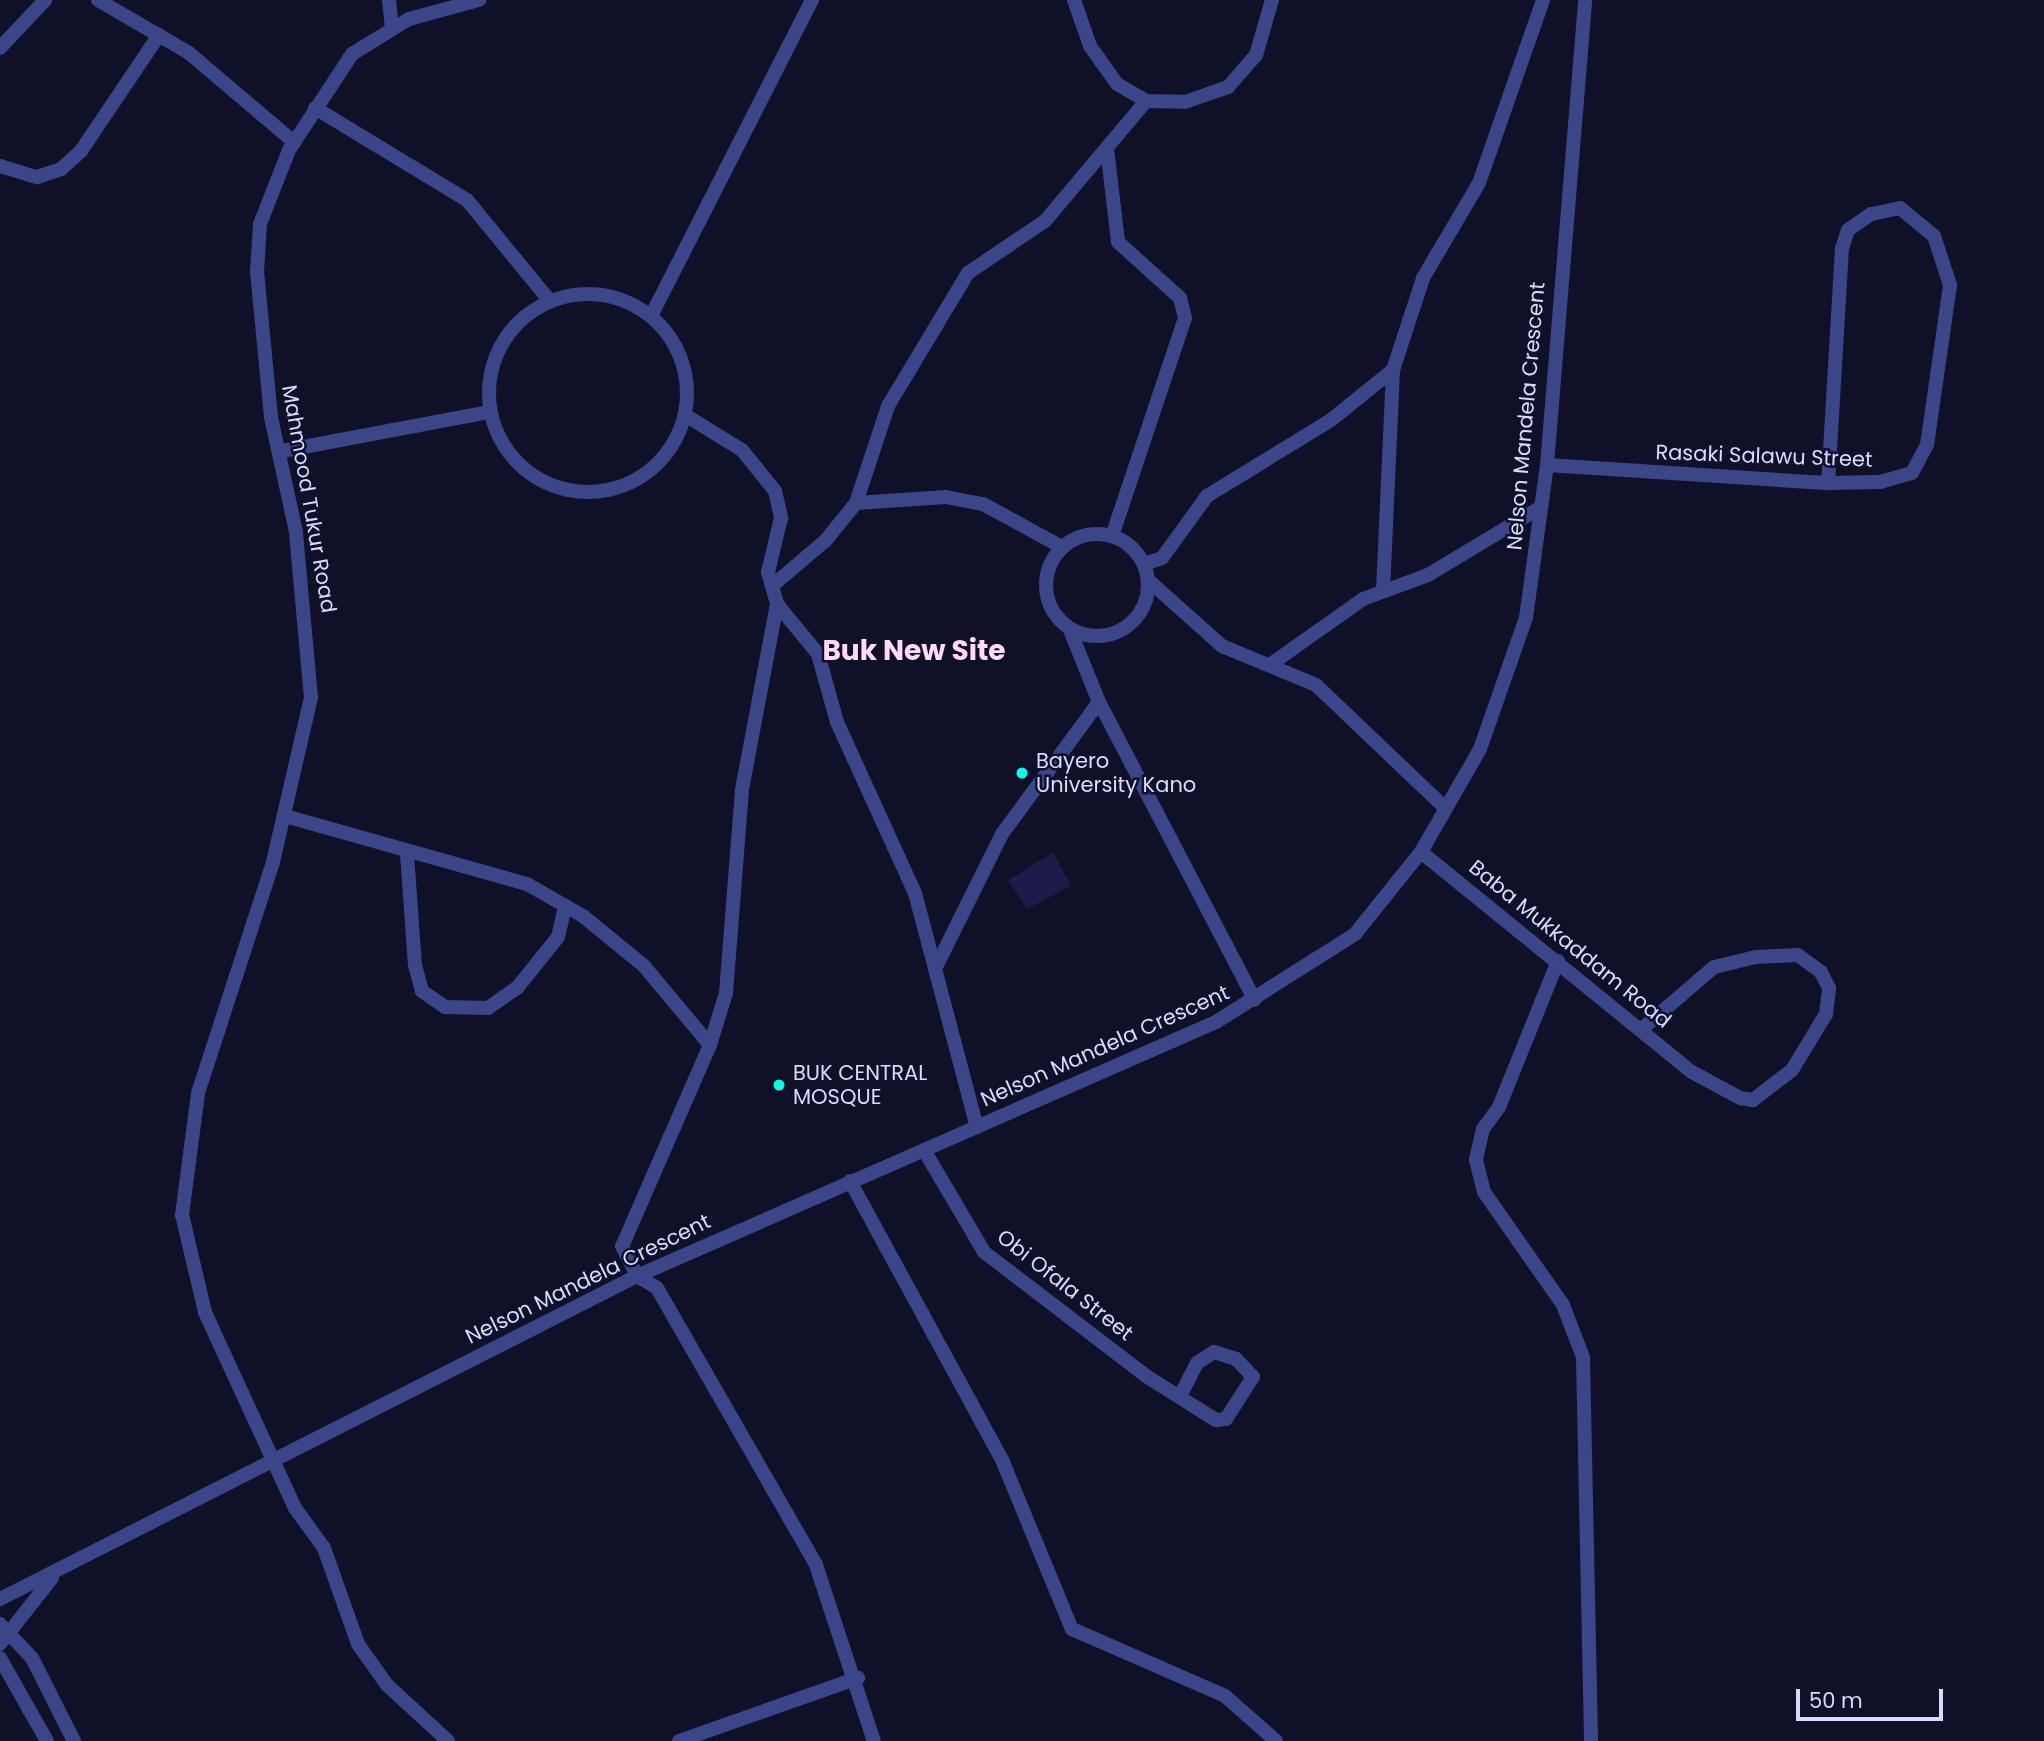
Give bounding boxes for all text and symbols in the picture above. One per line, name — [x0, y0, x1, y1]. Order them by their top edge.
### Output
street label: Nelson Mandela Crescent — [1502, 281, 1550, 551]
street label: Mahmood Tukur Road — [277, 383, 341, 615]
street label: Rasaki Salawu Street — [1655, 440, 1873, 472]
district label: Buk New Site — [822, 634, 1006, 668]
place label: Bayero University Kano — [1036, 748, 1196, 798]
marker: Bayero University Kano — [1014, 765, 1030, 781]
street label: Baba Mukkaddam Road — [1464, 855, 1676, 1033]
street label: Nelson Mandela Crescent — [977, 980, 1233, 1112]
place label: BUK CENTRAL MOSQUE — [793, 1060, 927, 1110]
marker: BUK CENTRAL MOSQUE — [771, 1077, 787, 1093]
street label: Nelson Mandela Crescent — [462, 1209, 714, 1349]
street label: Obi Ofala Street — [992, 1224, 1138, 1346]
scale bar — [1799, 1674, 1946, 1718]
text: 50 m — [1809, 1686, 1863, 1715]

